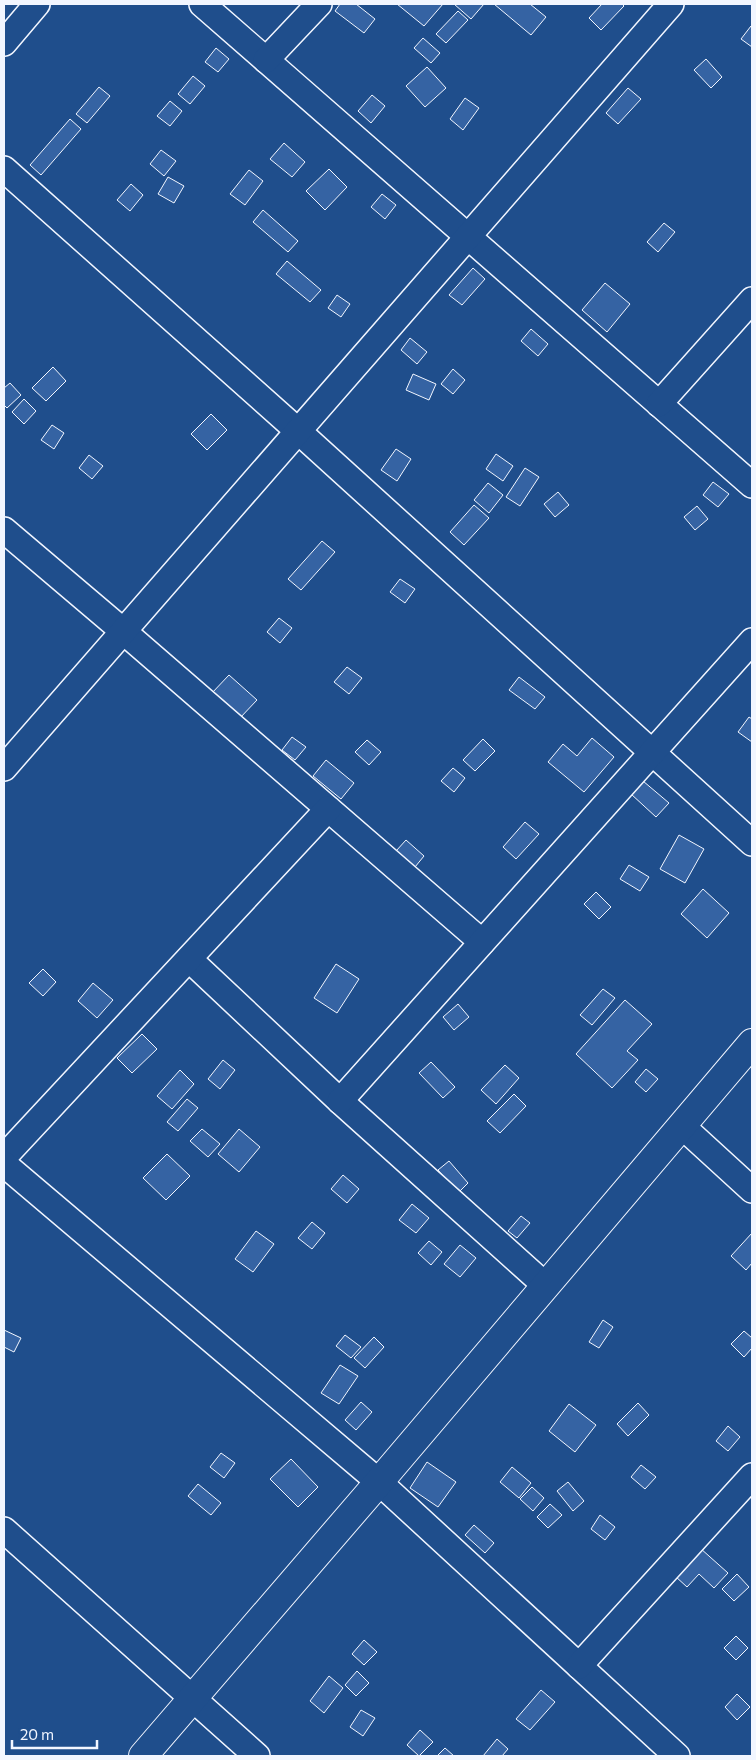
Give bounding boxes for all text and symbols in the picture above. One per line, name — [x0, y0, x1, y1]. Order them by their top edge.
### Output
scale bar — [12, 1718, 98, 1750]
text: 20 m — [20, 1725, 54, 1743]

